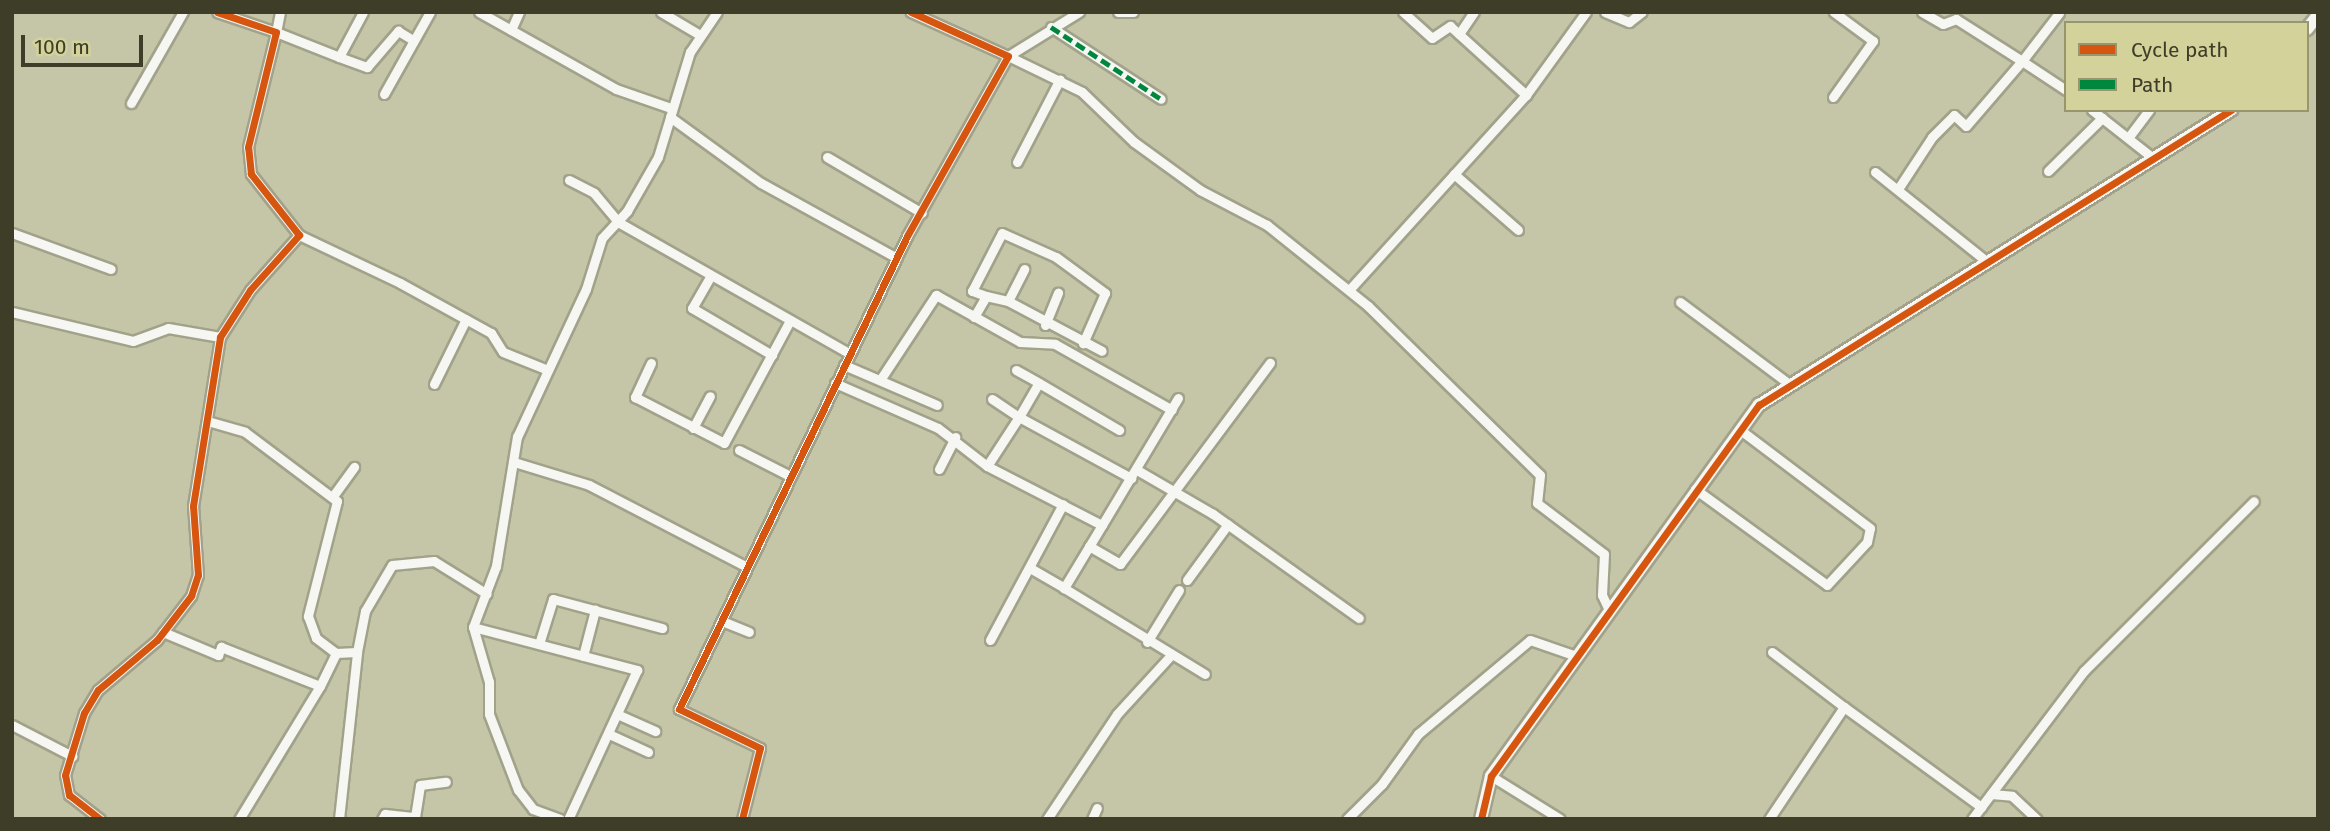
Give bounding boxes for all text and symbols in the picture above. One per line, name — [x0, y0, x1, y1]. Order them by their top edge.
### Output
scale bar — [24, 21, 147, 65]
legend — [2064, 21, 2309, 112]
text: 100 m — [34, 34, 90, 60]
text: Cycle path — [2131, 37, 2229, 63]
text: Path — [2131, 72, 2173, 98]

